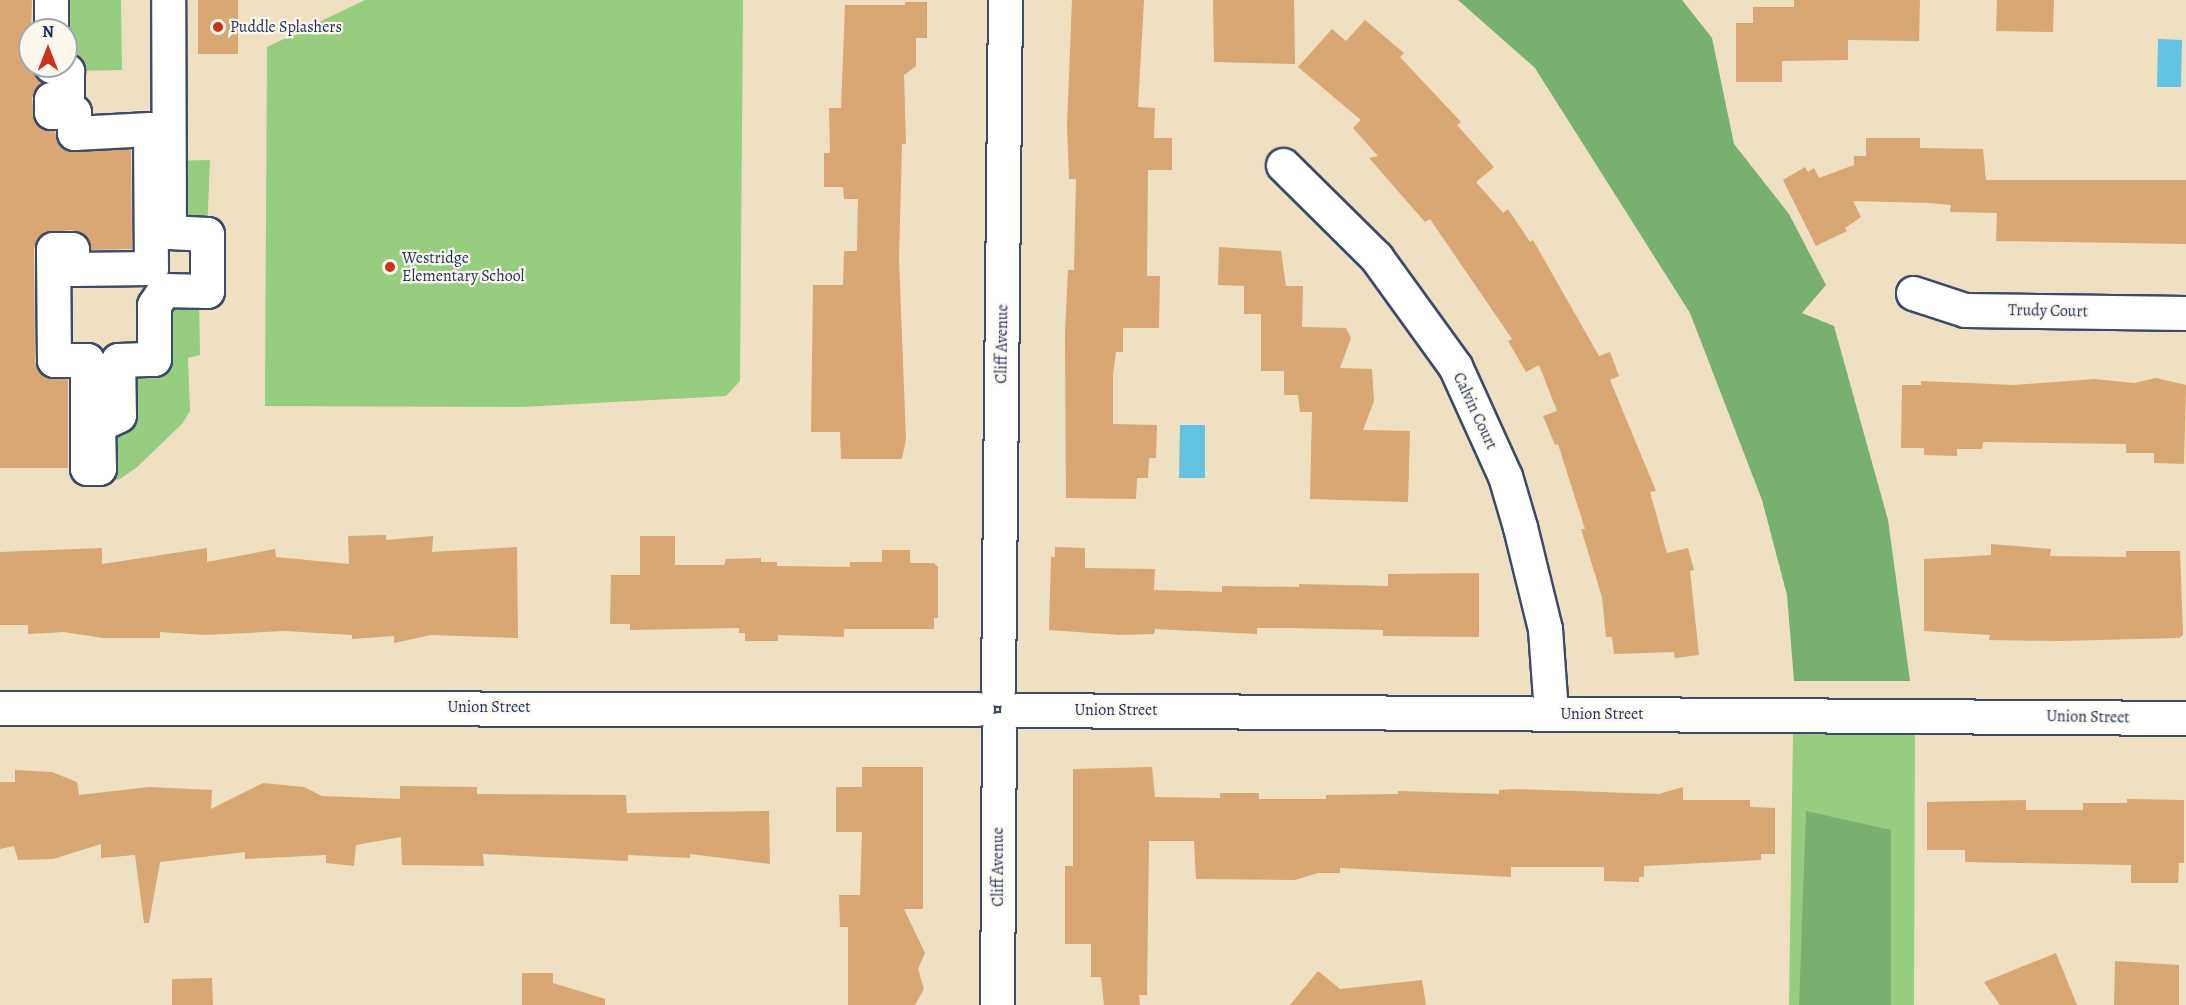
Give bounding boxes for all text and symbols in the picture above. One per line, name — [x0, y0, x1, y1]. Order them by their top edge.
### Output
place label: Puddle Splashers — [230, 17, 342, 37]
north arrow — [18, 18, 78, 78]
marker: Puddle Splashers — [211, 20, 225, 34]
text: N — [42, 21, 54, 43]
place label: Westridge Elementary School — [402, 248, 525, 286]
marker: Westridge Elementary School — [383, 260, 397, 274]
street label: Trudy Court — [2008, 301, 2088, 321]
street label: Cliff Avenue — [992, 304, 1012, 384]
street label: Calvin Court — [1449, 369, 1501, 453]
street label: Union Street — [447, 697, 531, 717]
street label: Union Street — [1074, 700, 1158, 720]
street label: Union Street — [1560, 704, 1644, 724]
street label: Union Street — [2046, 707, 2130, 727]
street label: Cliff Avenue — [988, 827, 1008, 907]

